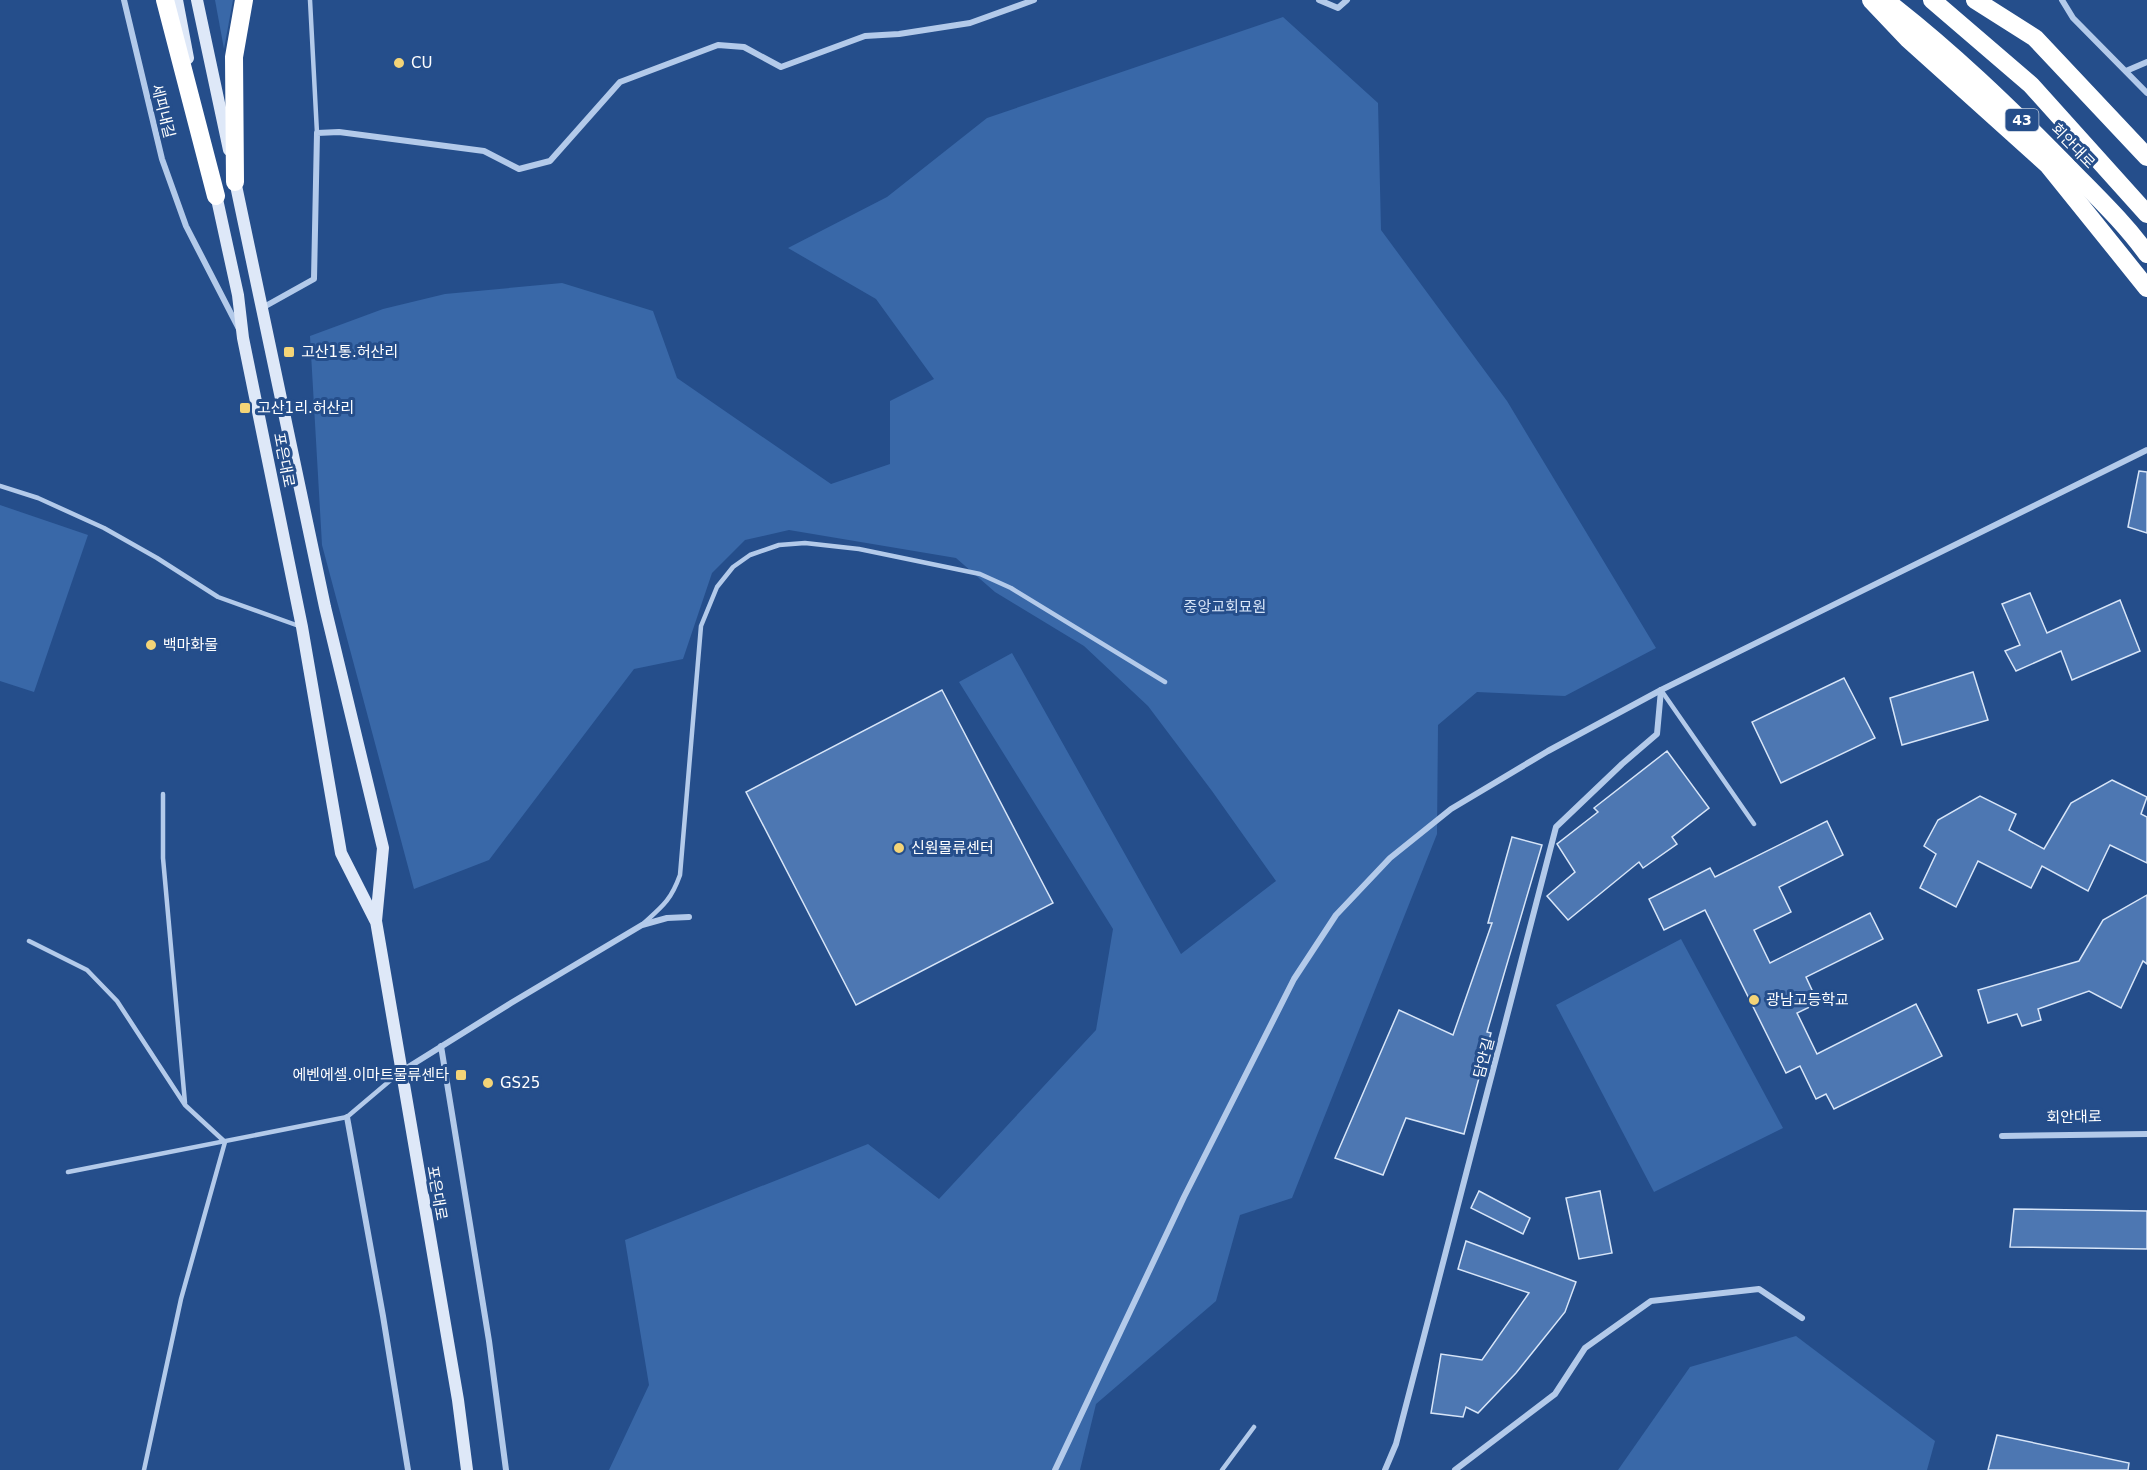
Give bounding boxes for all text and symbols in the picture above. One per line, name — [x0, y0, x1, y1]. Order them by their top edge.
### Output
place label: CU — [411, 54, 432, 72]
marker: CU — [392, 56, 406, 70]
street label: 세피내길 — [148, 82, 178, 140]
road number: 43 — [2006, 109, 2038, 131]
street label: 회안대로 — [2047, 120, 2099, 172]
place label: 고산1통.허산리 — [301, 343, 398, 361]
marker: 고산1통.허산리 — [282, 345, 296, 359]
place label: 고산1리.허산리 — [257, 399, 354, 417]
marker: 고산1리.허산리 — [238, 401, 252, 415]
street label: 포은대로 — [270, 431, 298, 489]
park label: 중앙교회묘원 — [1184, 598, 1266, 616]
place label: 백마화물 — [163, 636, 218, 654]
marker: 백마화물 — [144, 638, 158, 652]
place label: 신원물류센터 — [911, 839, 994, 857]
marker: 신원물류센터 — [892, 841, 906, 855]
place label: 광남고등학교 — [1766, 991, 1849, 1009]
marker: 광남고등학교 — [1747, 993, 1761, 1007]
street label: 담안길 — [1470, 1036, 1498, 1080]
place label: 에벤에셀.이마트물류센타 — [292, 1066, 449, 1084]
marker: 에벤에셀.이마트물류센타 — [454, 1068, 468, 1082]
place label: GS25 — [500, 1074, 540, 1092]
marker: GS25 — [481, 1076, 495, 1090]
street label: 회안대로 — [2046, 1108, 2102, 1126]
street label: 포은대로 — [423, 1164, 451, 1222]

